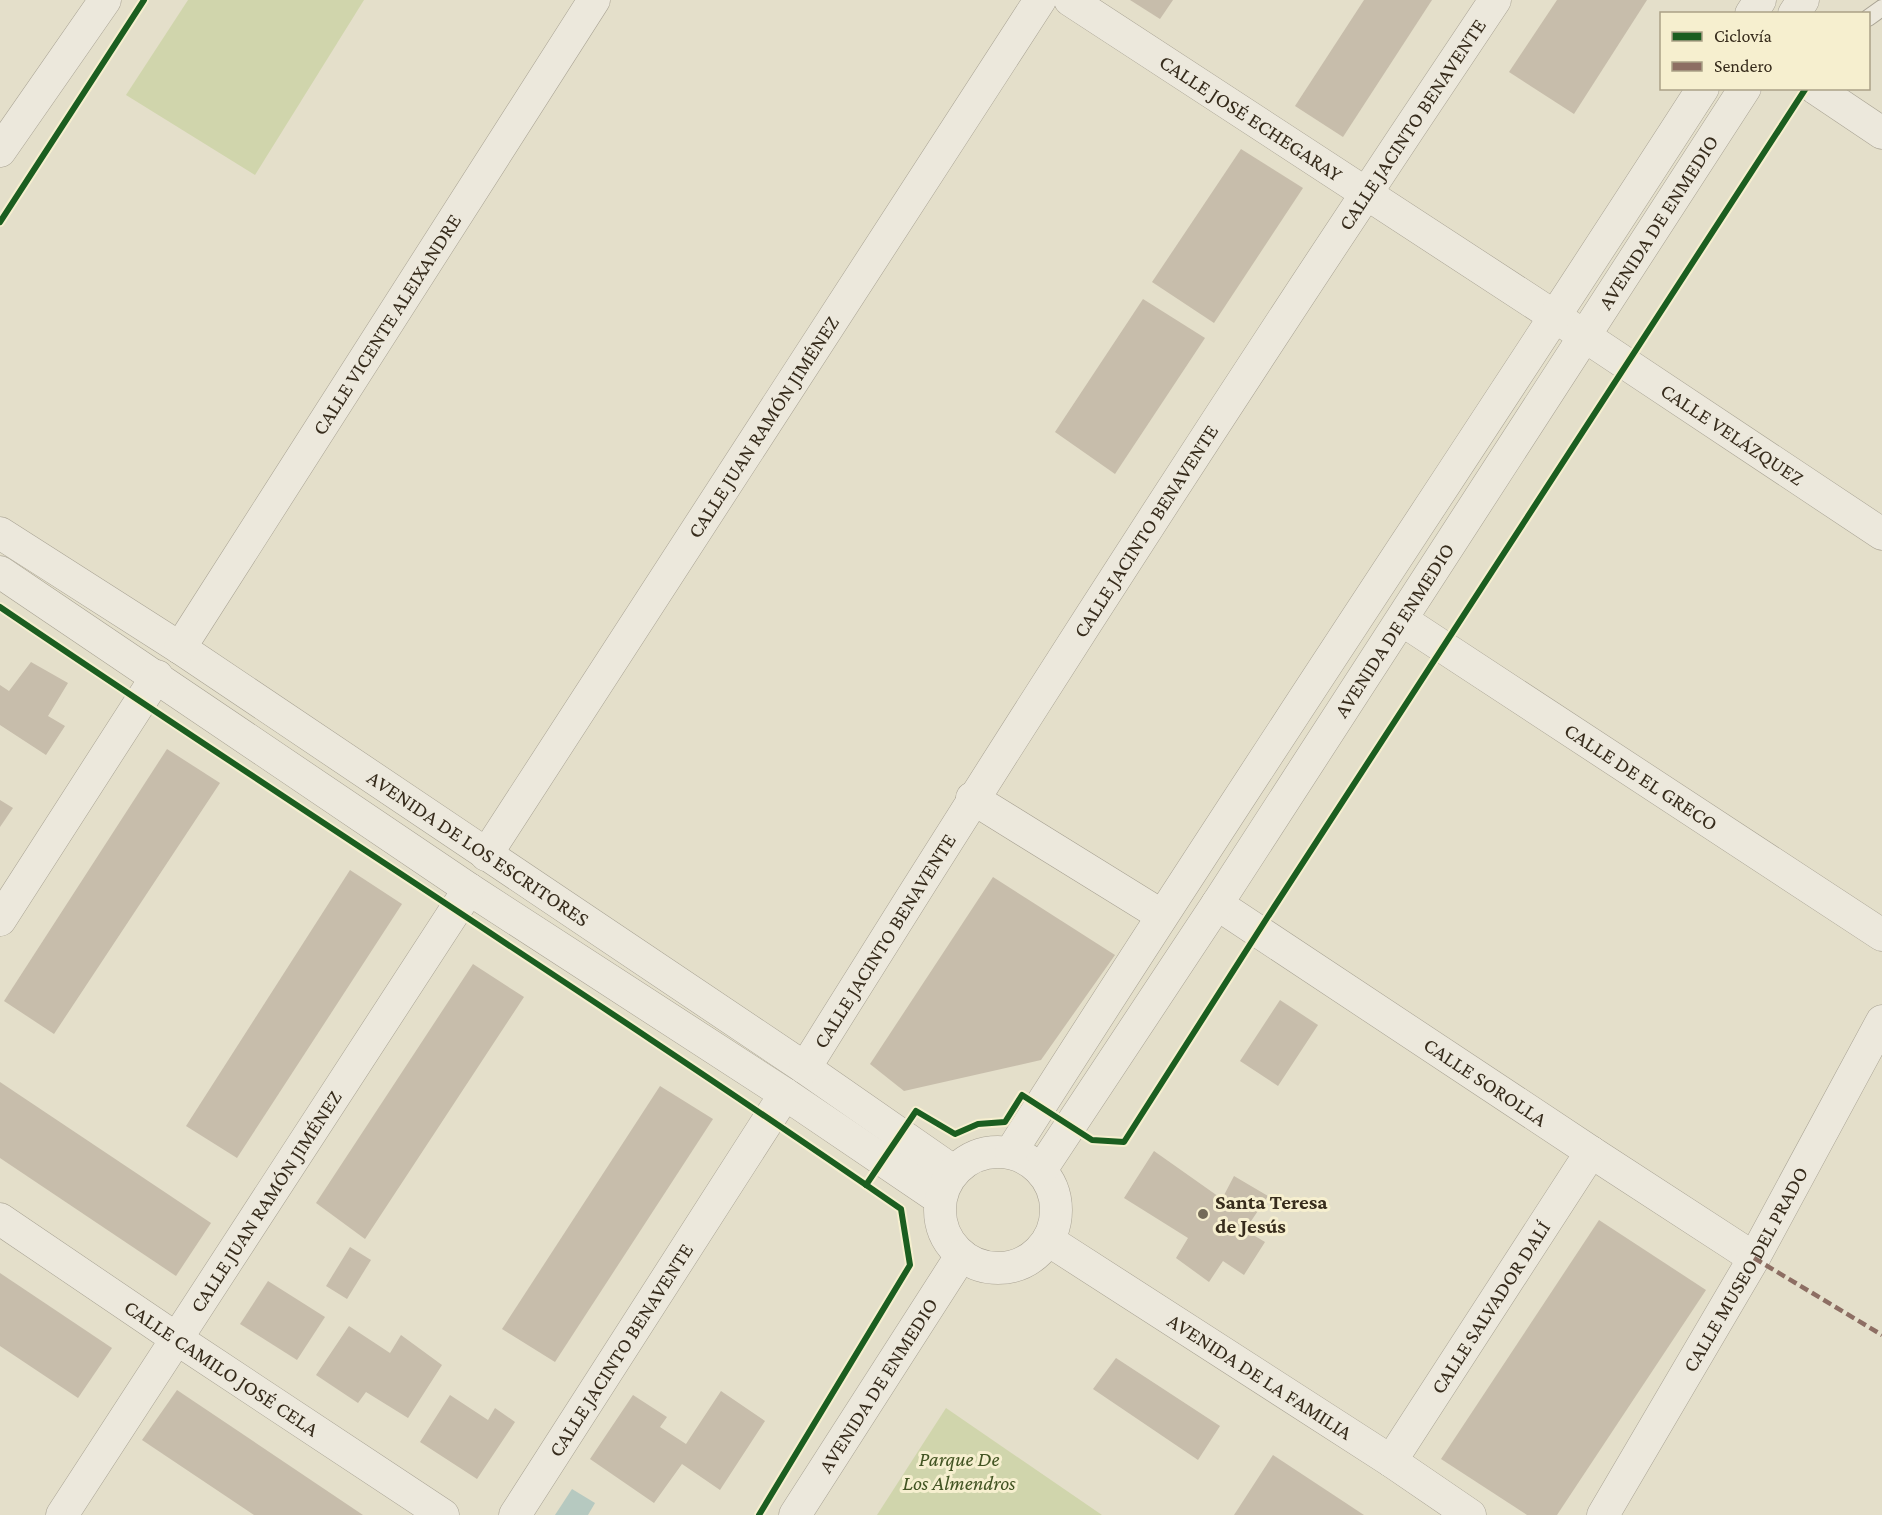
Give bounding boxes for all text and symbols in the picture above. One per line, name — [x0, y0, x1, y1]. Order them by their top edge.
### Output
legend — [1660, 12, 1870, 90]
street label: CALLE JACINTO BENAVENTE — [1333, 14, 1491, 235]
text: Ciclovía — [1714, 26, 1772, 46]
street label: CALLE JOSÉ ECHEGARAY — [1155, 50, 1347, 187]
text: Sendero — [1714, 56, 1772, 76]
street label: AVENIDA DE ENMEDIO — [1593, 131, 1723, 314]
street label: CALLE VICENTE ALEIXANDRE — [307, 209, 466, 439]
street label: CALLE JUAN RAMÓN JIMÉNEZ — [683, 311, 844, 542]
street label: CALLE VELÁZQUEZ — [1656, 378, 1808, 491]
street label: CALLE JACINTO BENAVENTE — [1068, 420, 1223, 642]
street label: AVENIDA DE ENMEDIO — [1329, 539, 1459, 722]
street label: CALLE DE EL GRECO — [1560, 718, 1722, 836]
street label: AVENIDA DE LOS ESCRITORES — [363, 765, 594, 932]
street label: CALLE JACINTO BENAVENTE — [808, 829, 961, 1053]
street label: CALLE SOROLLA — [1419, 1033, 1552, 1131]
street label: CALLE JUAN RAMÓN JIMÉNEZ — [185, 1086, 347, 1317]
street label: CALLE MUSEO DEL PRADO — [1678, 1163, 1813, 1376]
place label: Santa Teresa de Jesús — [1215, 1190, 1328, 1238]
marker: Santa Teresa de Jesús — [1196, 1207, 1210, 1221]
street label: CALLE SALVADOR DALÍ — [1426, 1216, 1555, 1398]
street label: CALLE JACINTO BENAVENTE — [544, 1239, 698, 1461]
street label: AVENIDA DE ENMEDIO — [813, 1294, 943, 1477]
street label: CALLE CAMILO JOSÉ CELA — [120, 1295, 323, 1441]
street label: AVENIDA DE LA FAMILIA — [1163, 1308, 1357, 1445]
park label: Parque De Los Almendros — [902, 1447, 1016, 1495]

